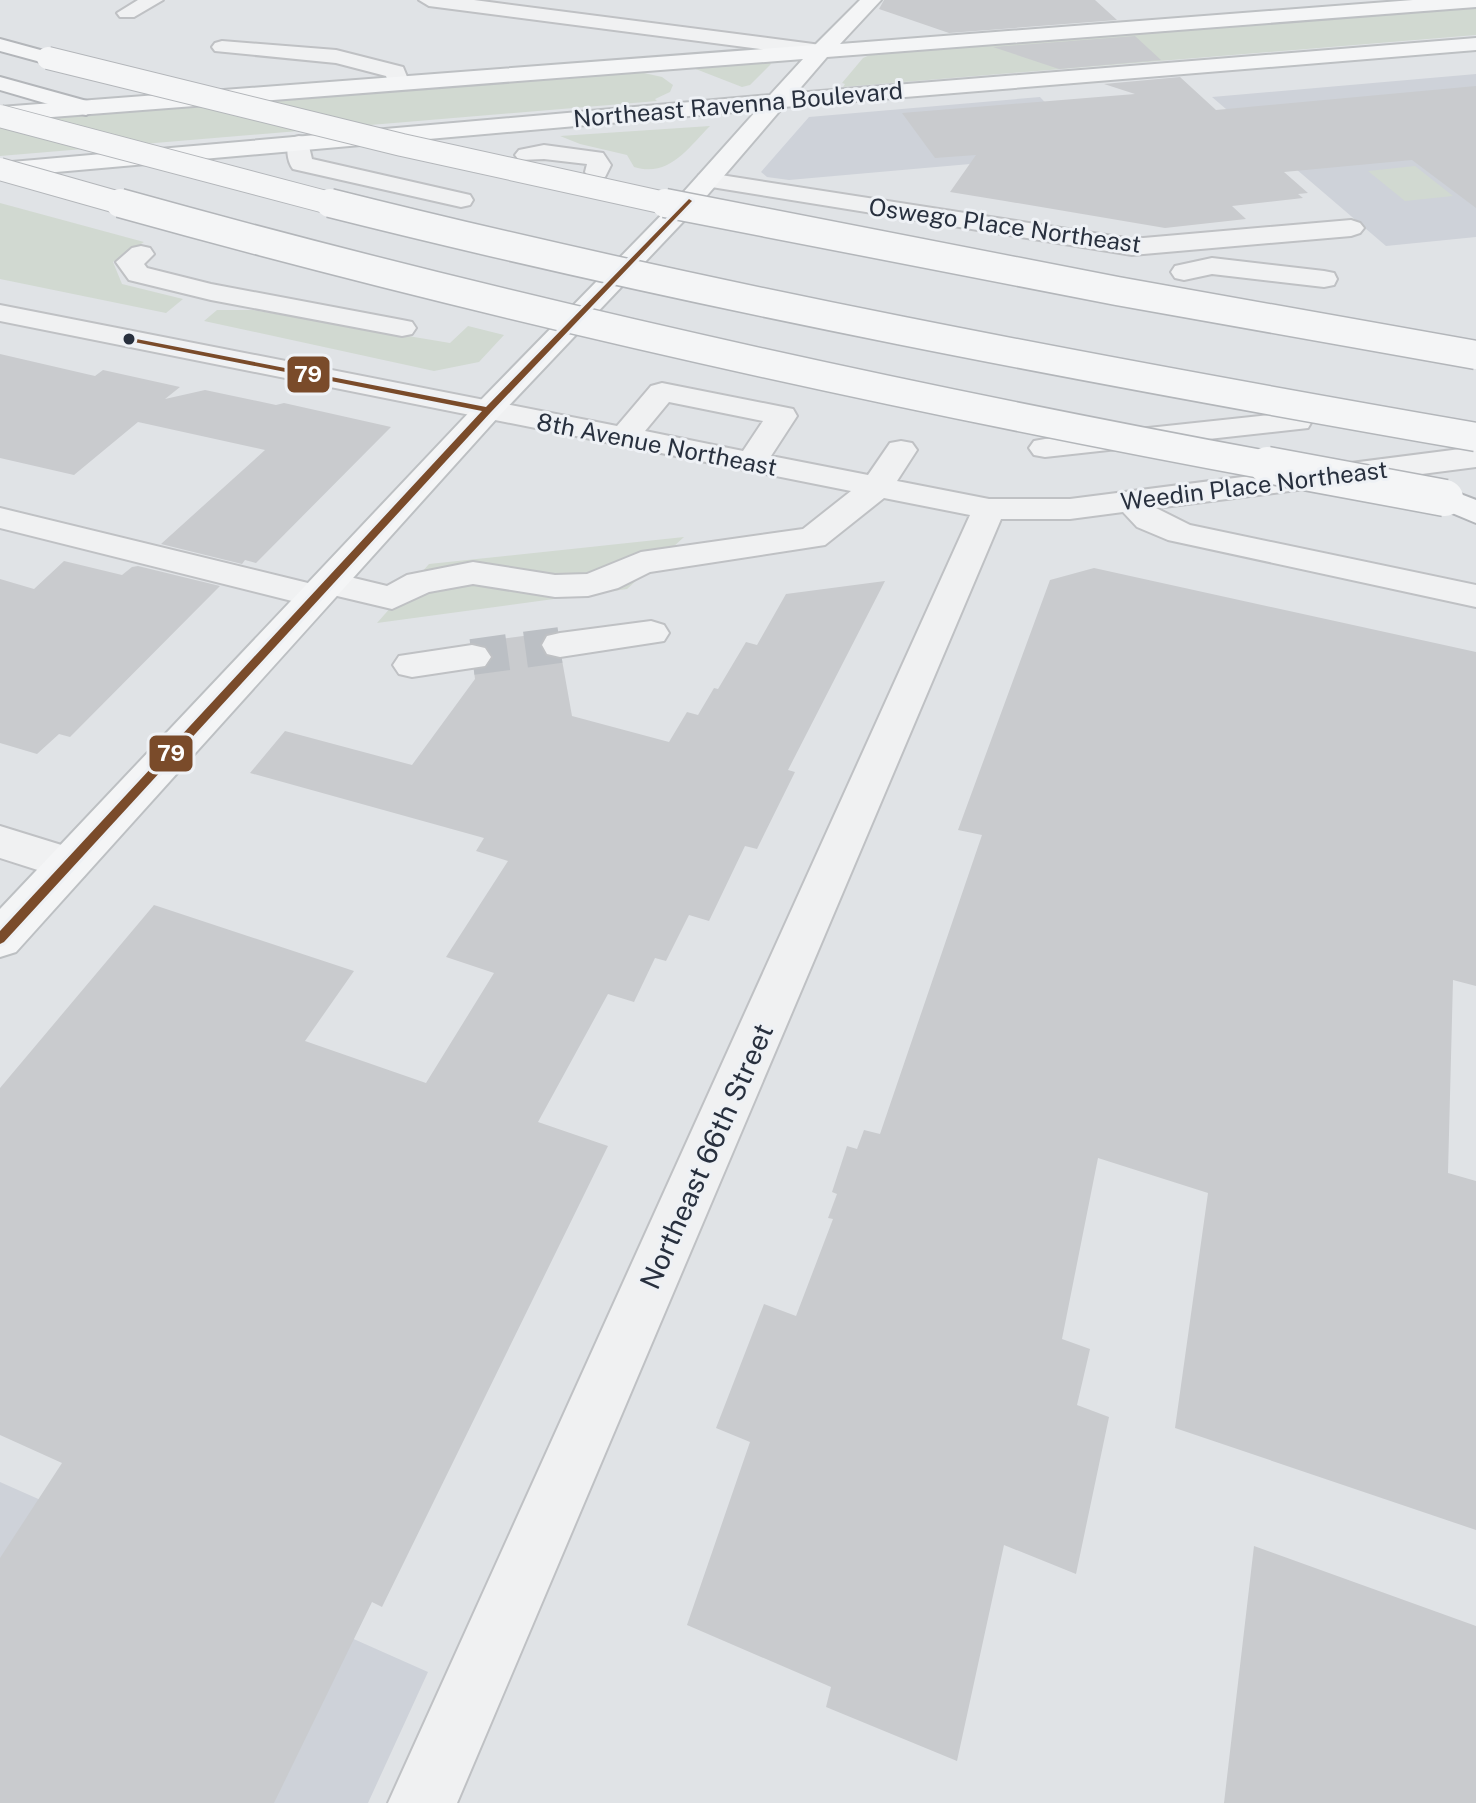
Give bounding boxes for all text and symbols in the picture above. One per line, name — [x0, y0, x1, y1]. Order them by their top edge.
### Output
street label: Northeast Ravenna Boulevard — [572, 76, 904, 132]
street label: Oswego Place Northeast — [867, 192, 1143, 258]
unlabelled marker — [121, 331, 137, 347]
line badge: 79 — [286, 355, 331, 394]
text: 79 — [294, 361, 322, 387]
street label: 8th Avenue Northeast — [534, 407, 780, 481]
street label: Weedin Place Northeast — [1119, 455, 1389, 515]
line badge: 79 — [148, 734, 194, 773]
text: 79 — [157, 740, 185, 766]
street label: Northeast 66th Street — [633, 1018, 779, 1294]

